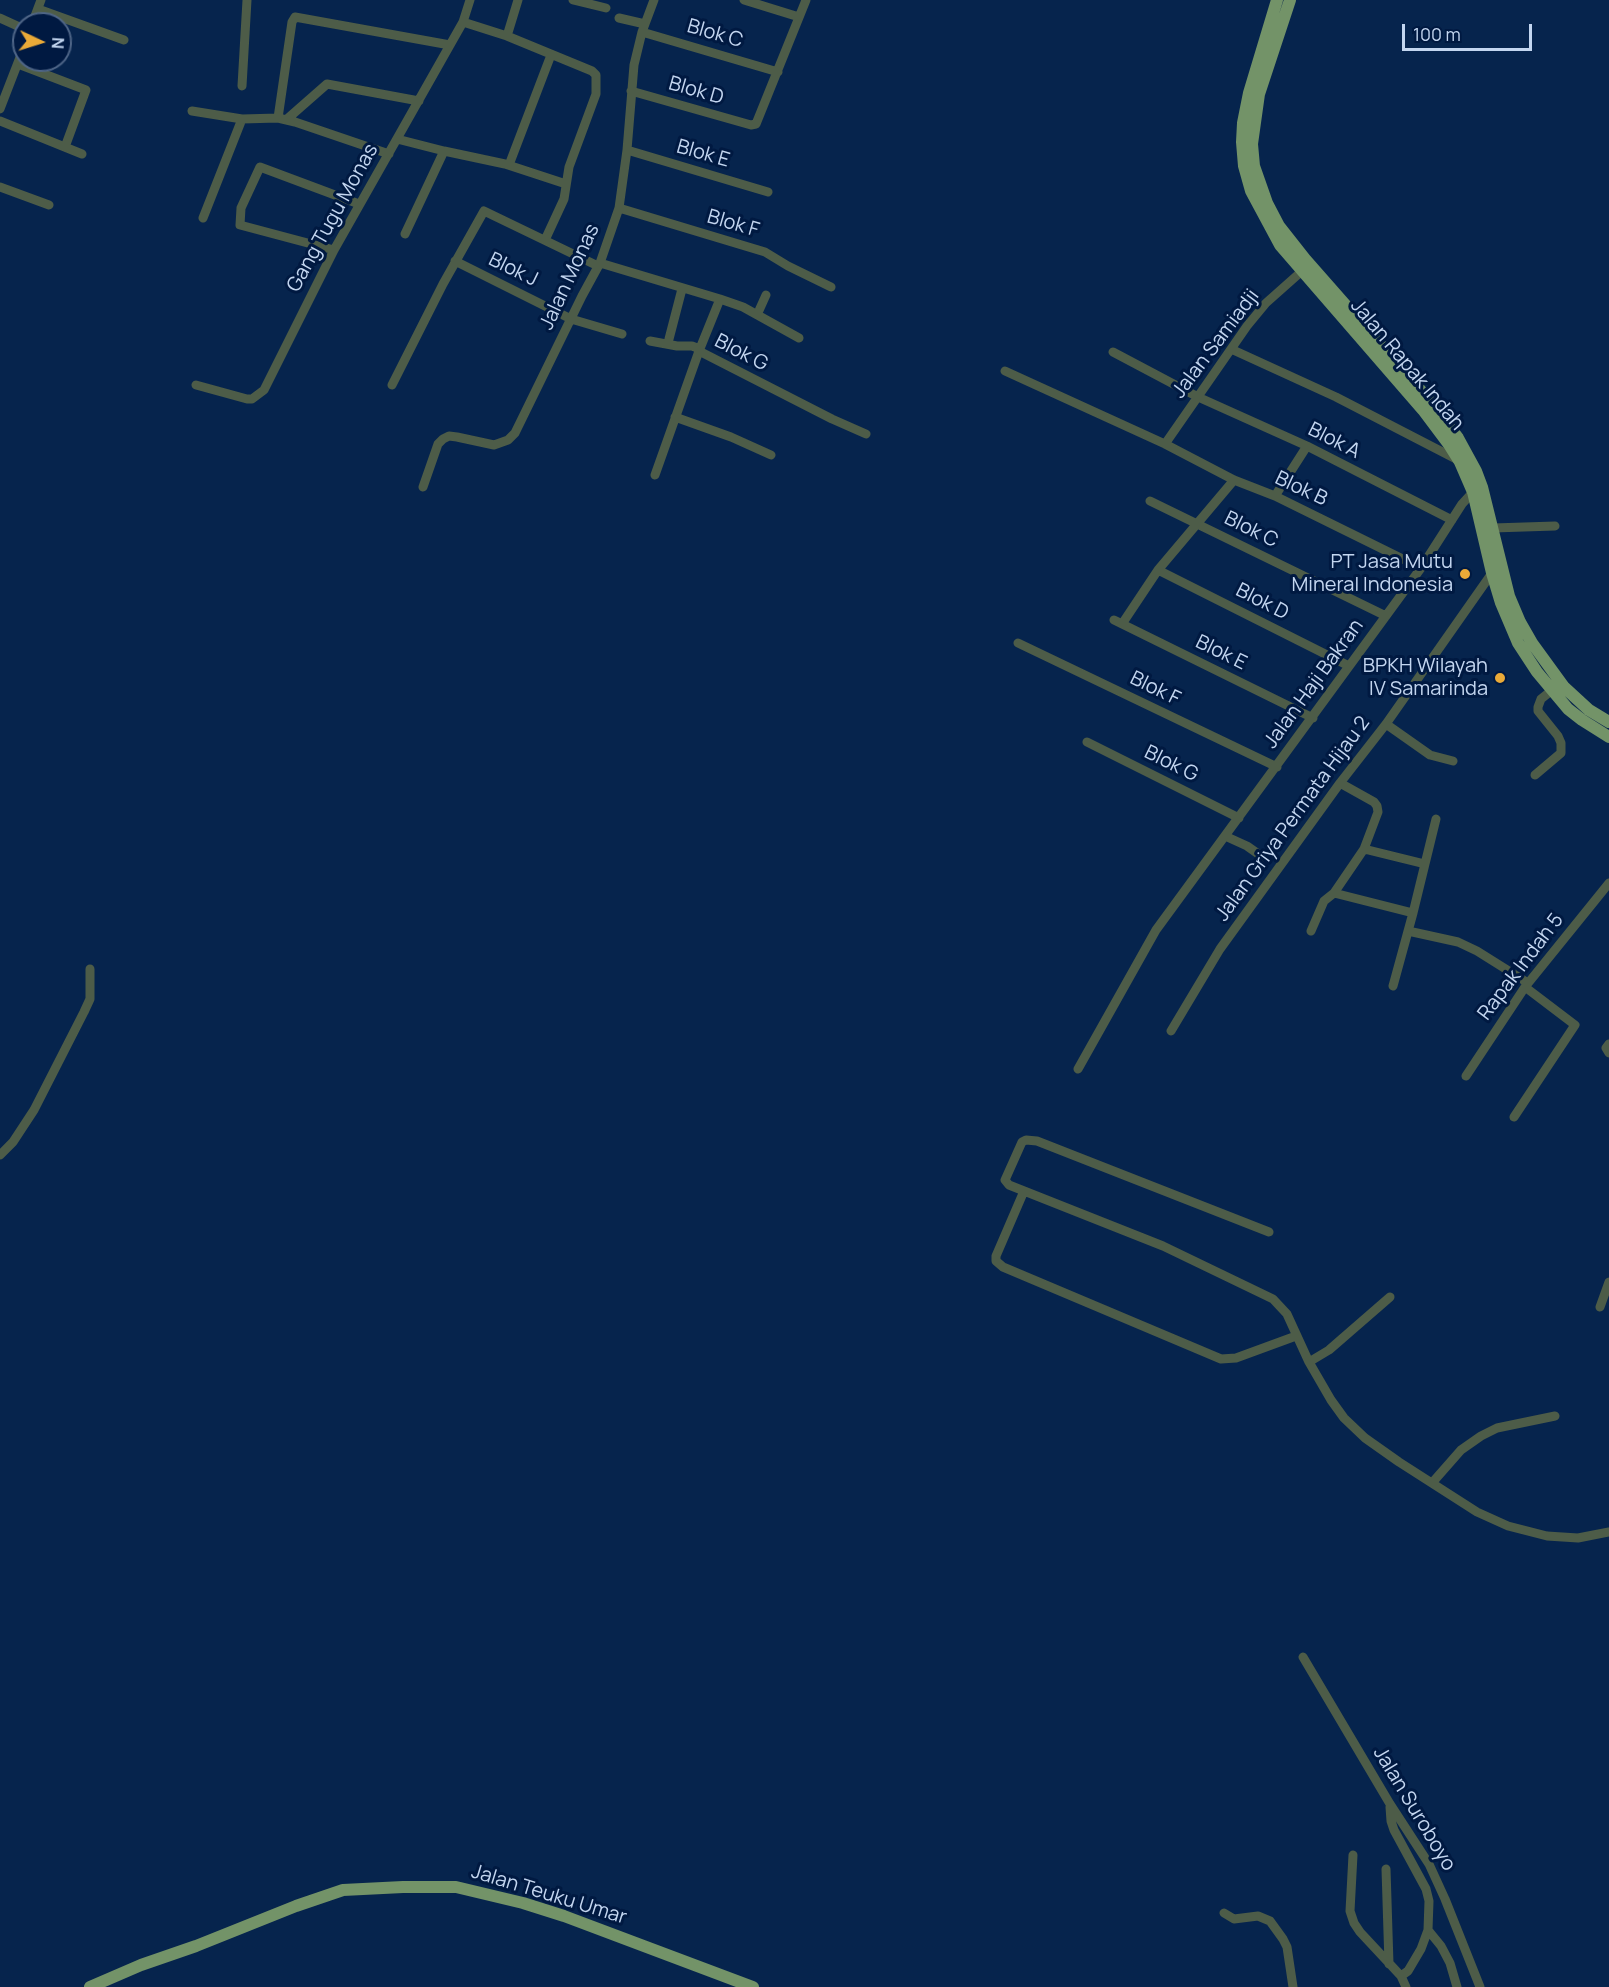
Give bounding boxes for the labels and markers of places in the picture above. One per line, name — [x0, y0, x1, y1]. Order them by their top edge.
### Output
place label: PT Jasa Mutu Mineral Indonesia — [1291, 550, 1453, 597]
marker: PT Jasa Mutu Mineral Indonesia — [1458, 567, 1472, 581]
place label: BPKH Wilayah IV Samarinda — [1363, 654, 1488, 701]
marker: BPKH Wilayah IV Samarinda — [1493, 671, 1507, 685]

